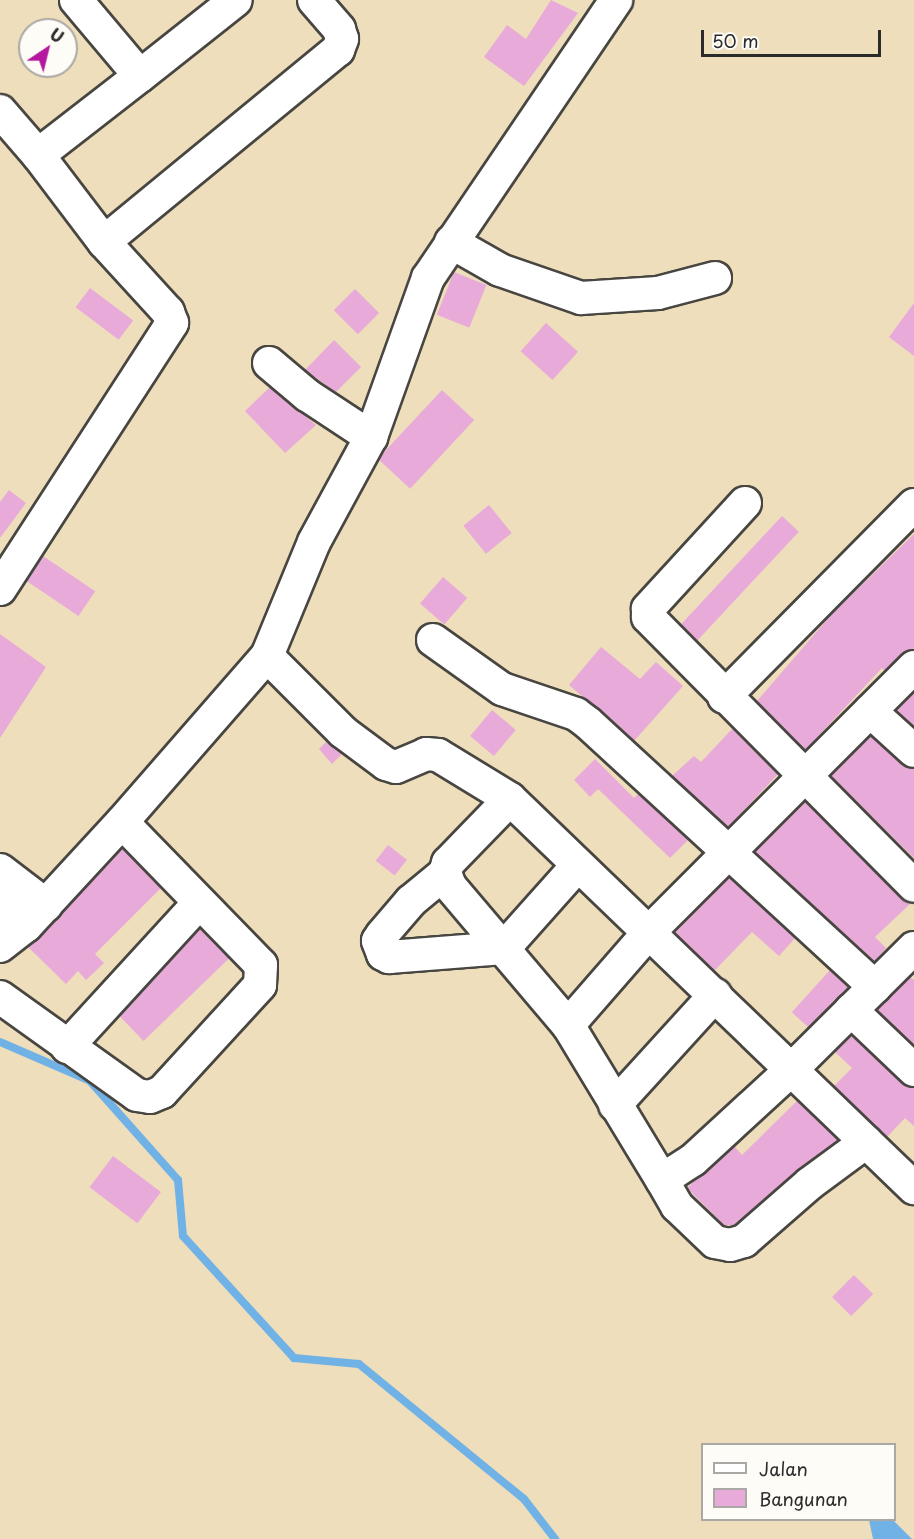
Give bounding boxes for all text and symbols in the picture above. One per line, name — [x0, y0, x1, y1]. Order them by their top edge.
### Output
north arrow — [18, 18, 78, 78]
scale bar — [704, 18, 884, 56]
text: U — [45, 22, 69, 48]
text: 50 m — [712, 27, 759, 54]
legend — [701, 1443, 896, 1521]
text: Jalan — [759, 1455, 808, 1482]
text: Bangunan — [759, 1485, 848, 1512]

